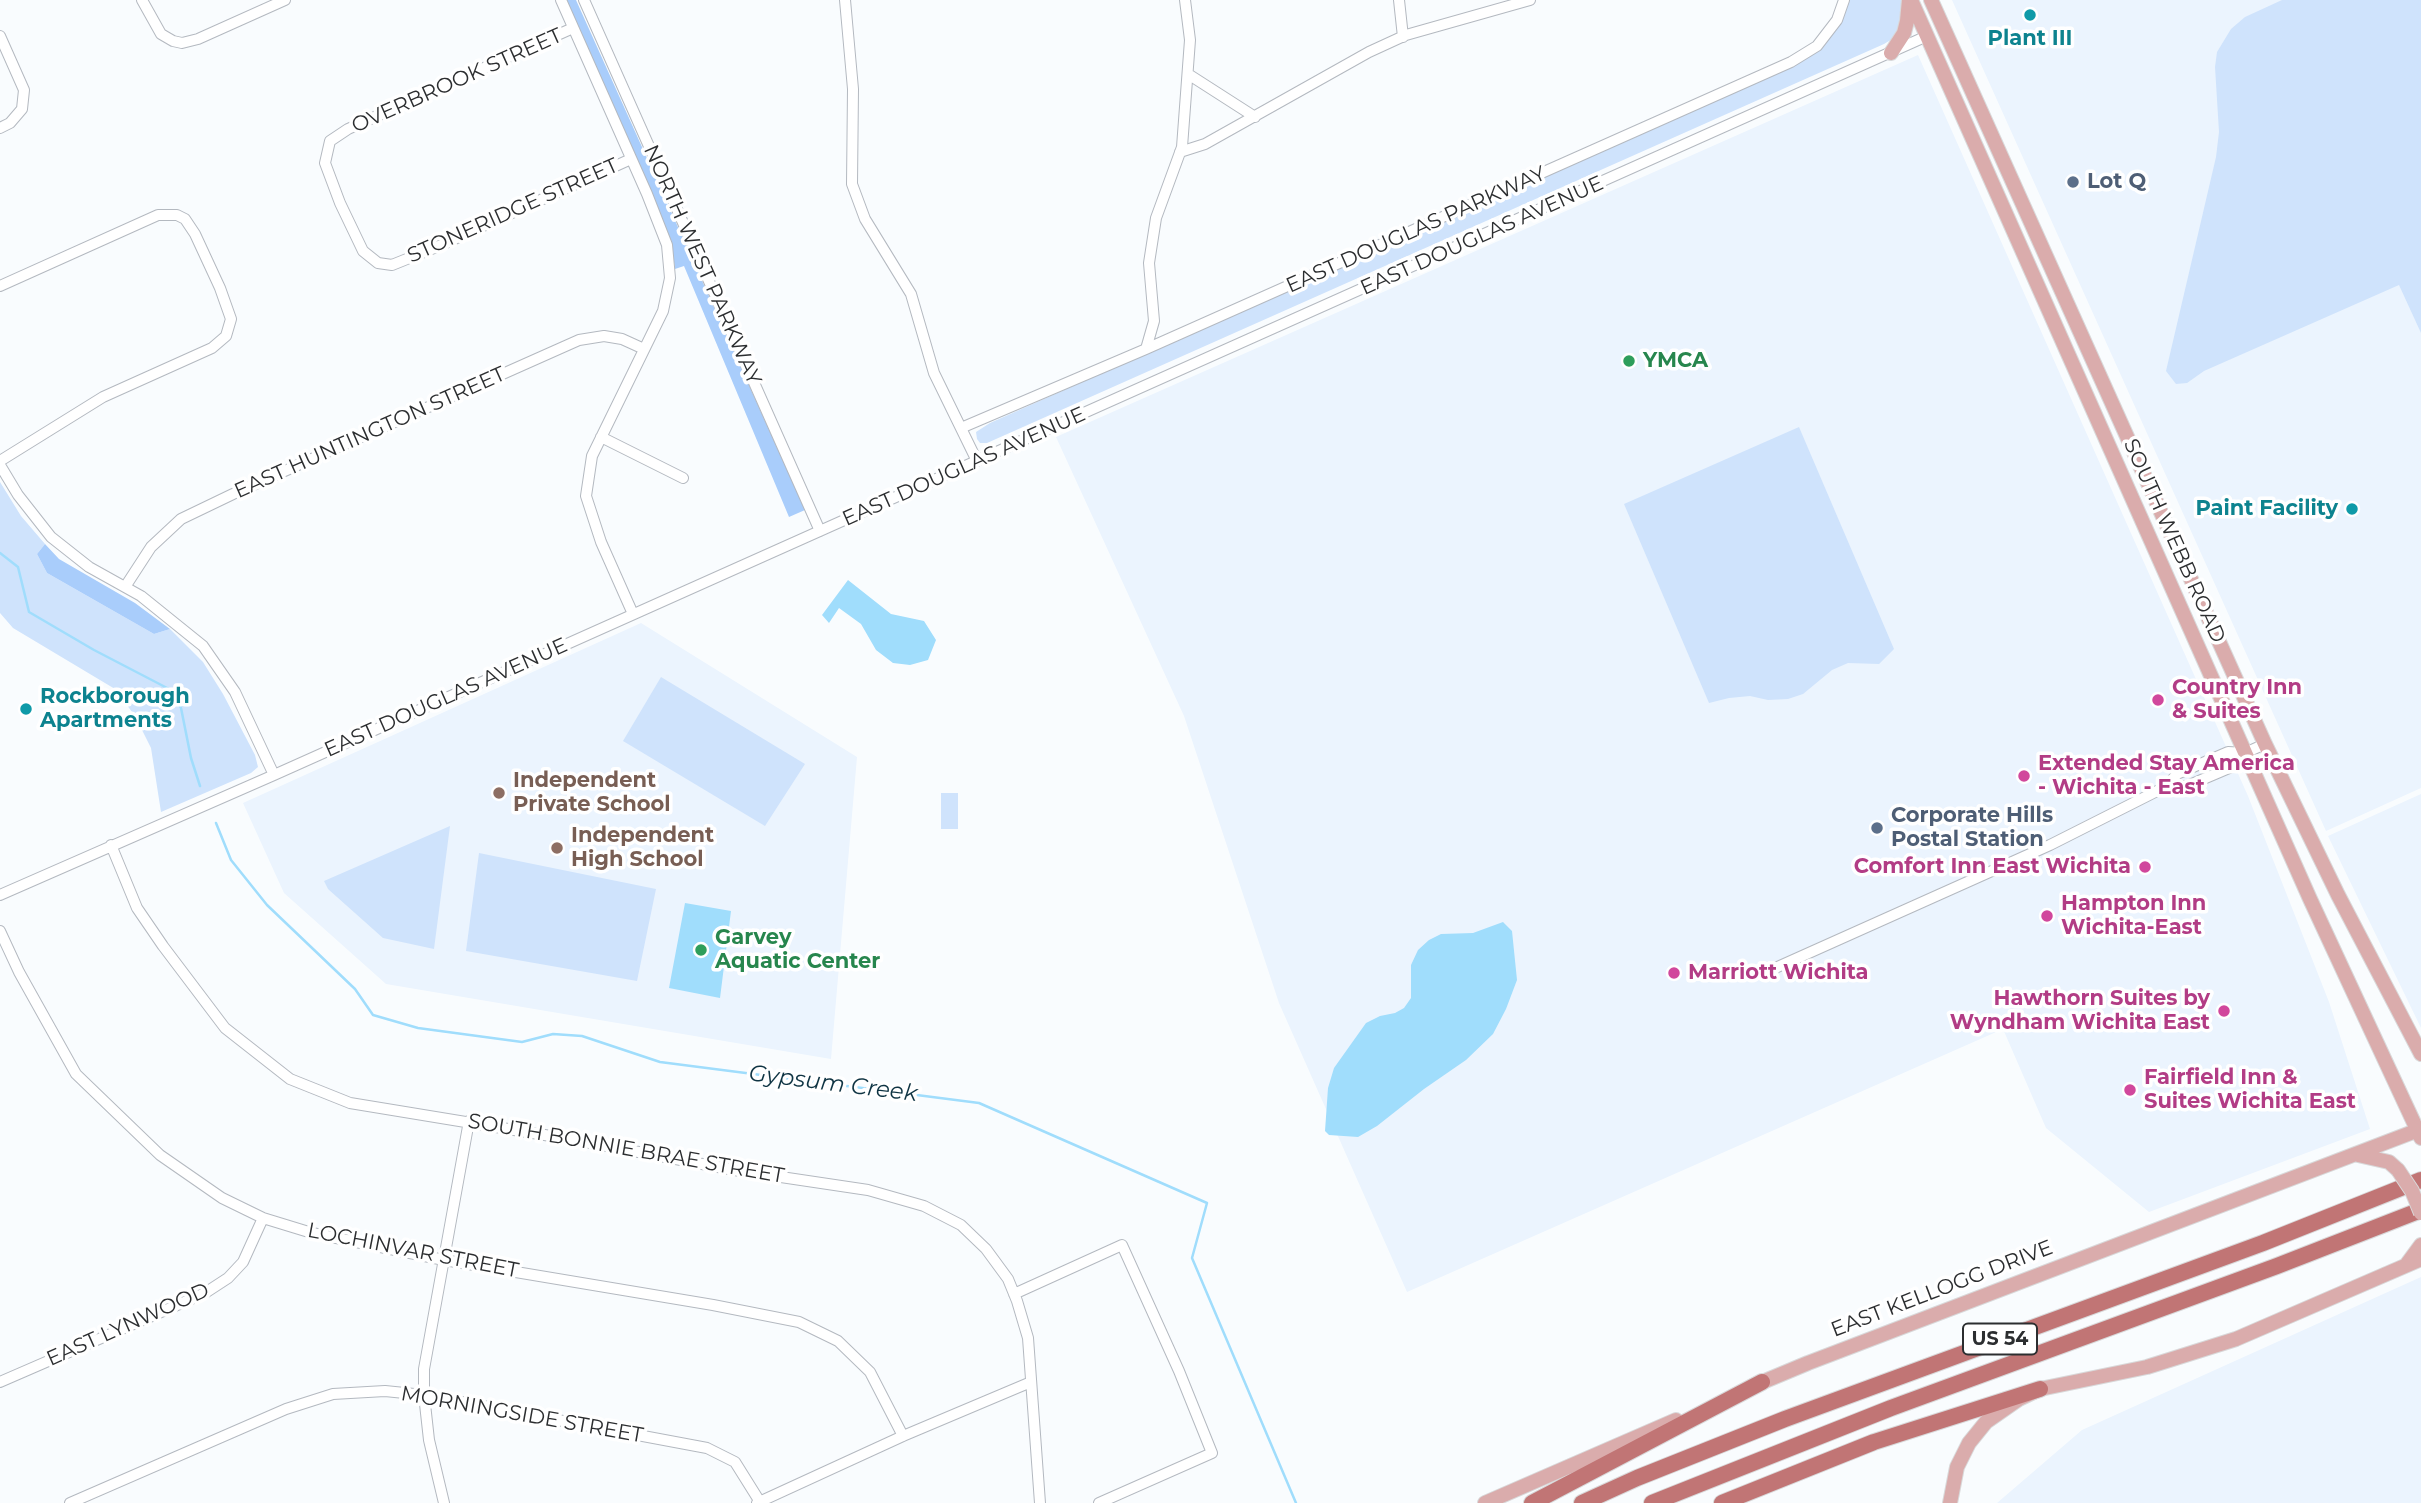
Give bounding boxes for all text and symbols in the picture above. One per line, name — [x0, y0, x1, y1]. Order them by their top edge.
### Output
marker: Plant III — [2022, 7, 2038, 23]
street label: OVERBROOK STREET — [348, 23, 566, 139]
place label: Plant III — [1988, 26, 2072, 52]
street label: NORTH WEST PARKWAY — [638, 141, 766, 389]
street label: STONERIDGE STREET — [404, 153, 622, 269]
street label: EAST DOUGLAS PARKWAY — [1282, 161, 1550, 299]
place label: Lot Q — [2087, 169, 2146, 195]
street label: EAST DOUGLAS AVENUE — [1357, 171, 1607, 301]
marker: Lot Q — [2065, 174, 2081, 190]
place label: YMCA — [1643, 348, 1708, 374]
marker: YMCA — [1621, 353, 1637, 369]
street label: EAST HUNTINGTON STREET — [231, 362, 509, 504]
street label: EAST DOUGLAS AVENUE — [839, 402, 1089, 532]
street label: SOUTH WEBB ROAD — [2118, 435, 2230, 647]
place label: Paint Facility — [2195, 496, 2338, 522]
marker: Paint Facility — [2344, 501, 2360, 517]
street label: EAST DOUGLAS AVENUE — [321, 633, 571, 763]
place label: Country Inn & Suites — [2172, 675, 2302, 725]
place label: Rockborough Apartments — [40, 684, 190, 734]
marker: Country Inn & Suites — [2150, 692, 2166, 708]
marker: Rockborough Apartments — [18, 701, 34, 717]
place label: Extended Stay America - Wichita - East — [2038, 751, 2295, 801]
place label: Independent Private School — [513, 768, 671, 818]
marker: Extended Stay America - Wichita - East — [2016, 768, 2032, 784]
marker: Independent Private School — [491, 785, 507, 801]
place label: Corporate Hills Postal Station — [1891, 803, 2053, 853]
marker: Corporate Hills Postal Station — [1869, 820, 1885, 836]
place label: Independent High School — [571, 823, 714, 873]
marker: Independent High School — [549, 840, 565, 856]
place label: Comfort Inn East Wichita — [1854, 854, 2131, 880]
marker: Comfort Inn East Wichita — [2137, 859, 2153, 875]
place label: Hampton Inn Wichita-East — [2061, 891, 2206, 941]
marker: Hampton Inn Wichita-East — [2039, 908, 2055, 924]
place label: Garvey Aquatic Center — [715, 925, 880, 975]
marker: Garvey Aquatic Center — [693, 942, 709, 958]
place label: Marriott Wichita — [1688, 960, 1869, 986]
marker: Marriott Wichita — [1666, 965, 1682, 981]
place label: Hawthorn Suites by Wyndham Wichita East — [1950, 986, 2210, 1036]
marker: Hawthorn Suites by Wyndham Wichita East — [2216, 1003, 2232, 1019]
water label: Gypsum Creek — [747, 1060, 919, 1108]
place label: Fairfield Inn & Suites Wichita East — [2144, 1065, 2356, 1115]
marker: Fairfield Inn & Suites Wichita East — [2122, 1082, 2138, 1098]
street label: SOUTH BONNIE BRAE STREET — [466, 1109, 786, 1189]
street label: LOCHINVAR STREET — [305, 1218, 521, 1284]
street label: EAST KELLOGG DRIVE — [1828, 1235, 2056, 1343]
street label: EAST LYNWOOD — [43, 1278, 213, 1372]
road number: US 54 — [1963, 1324, 2037, 1354]
street label: MORNINGSIDE STREET — [399, 1381, 645, 1449]

